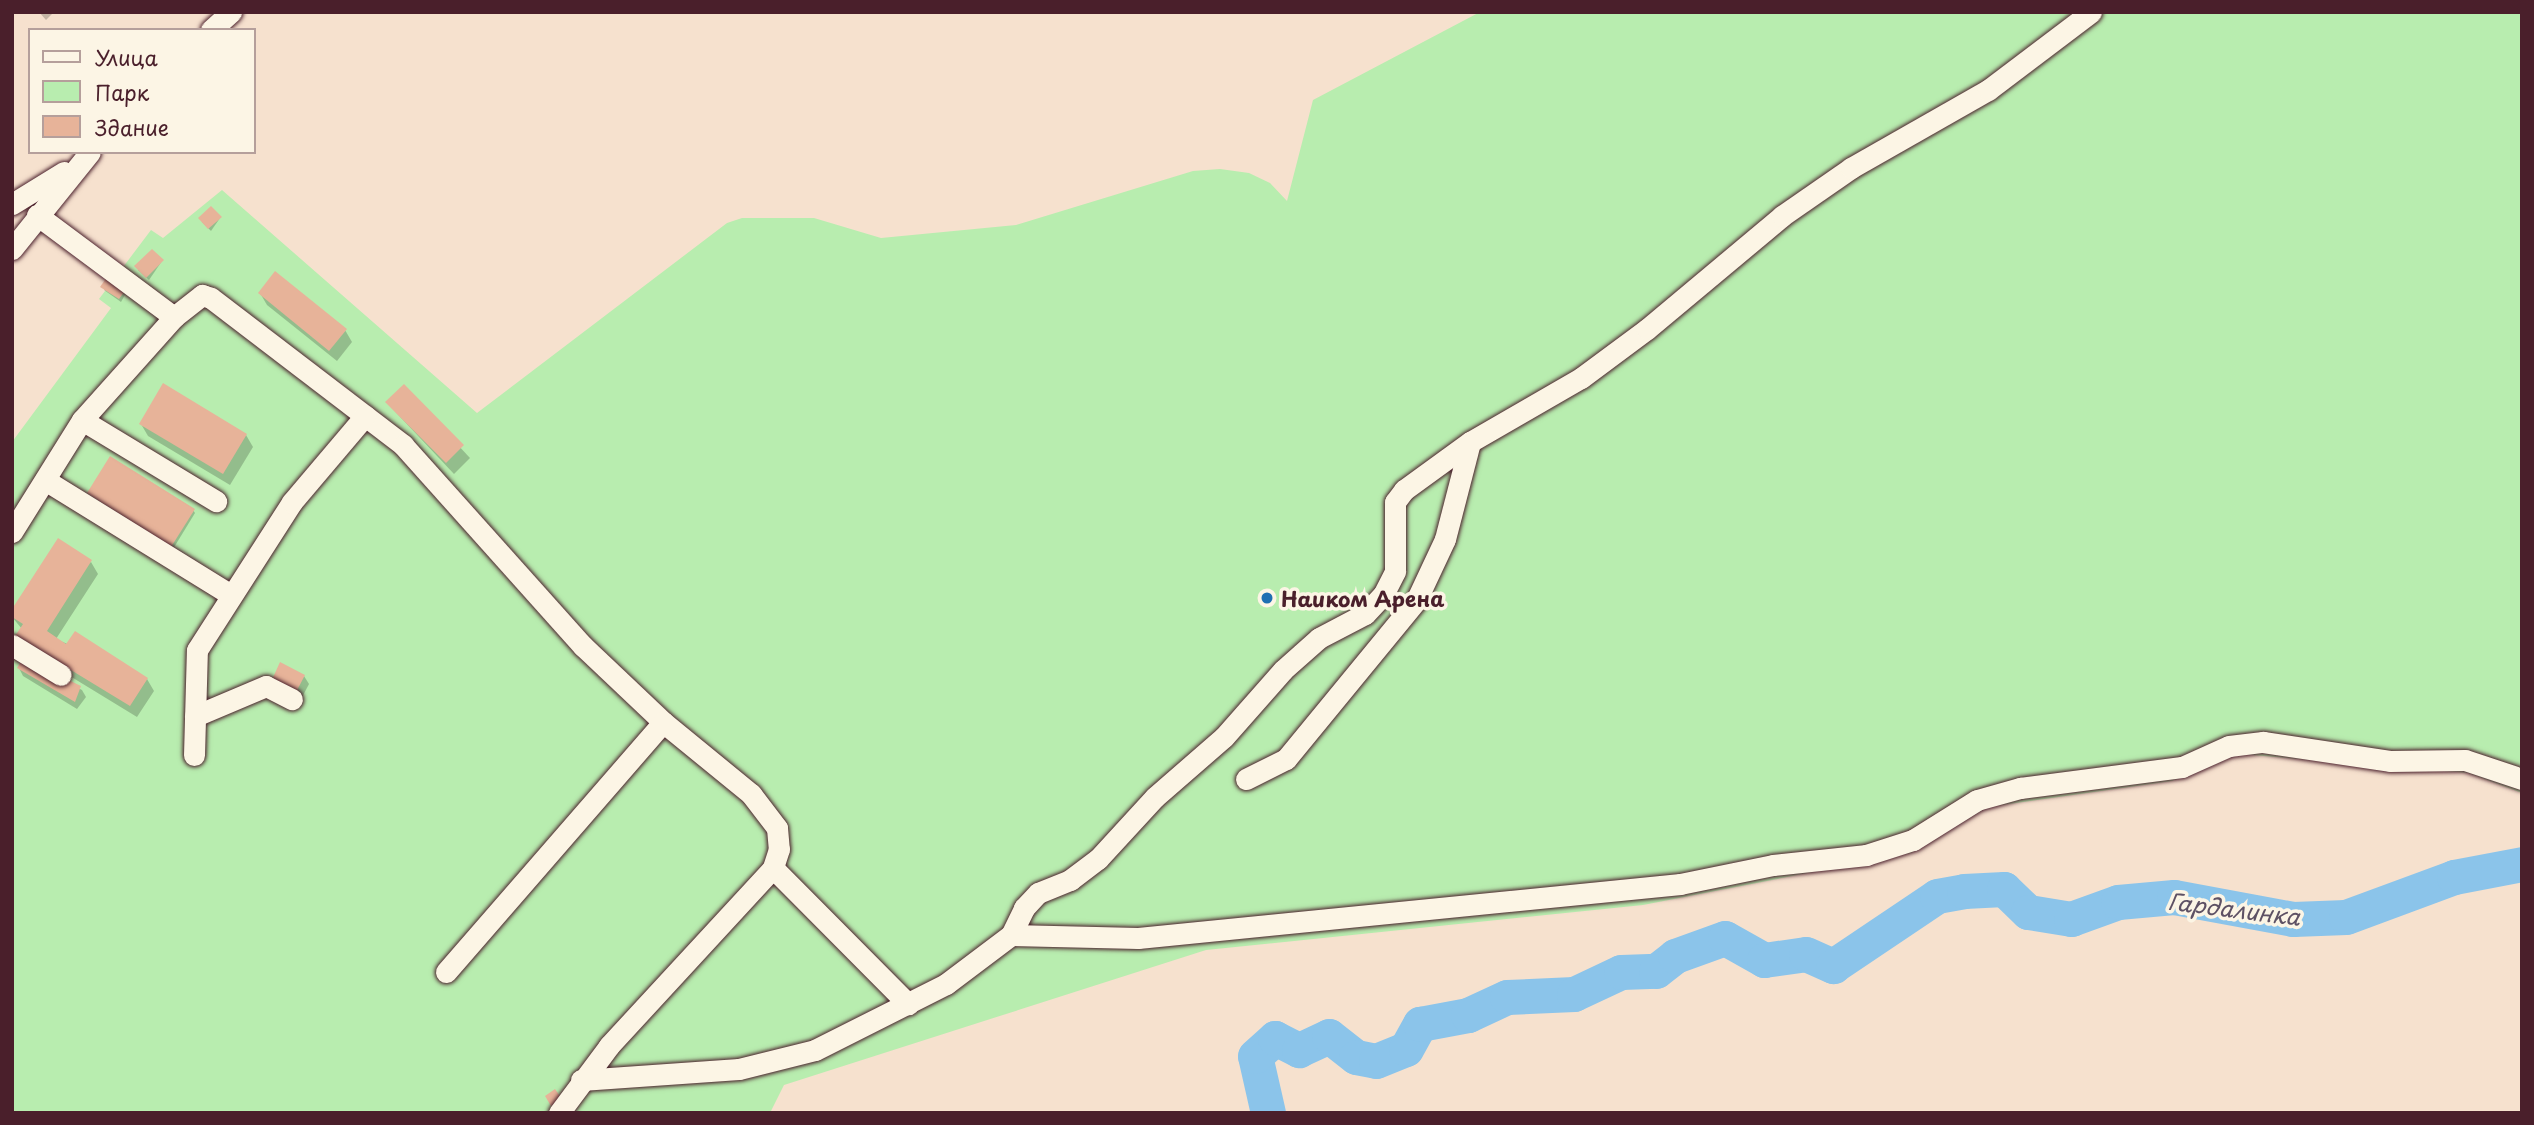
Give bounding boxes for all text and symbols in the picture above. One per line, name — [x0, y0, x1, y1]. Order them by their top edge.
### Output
legend — [28, 28, 256, 154]
text: Улица — [95, 41, 158, 73]
text: Парк — [95, 76, 149, 108]
text: Здание — [95, 111, 169, 143]
place label: Наиком Арена — [1281, 585, 1446, 611]
marker: Наиком Арена — [1259, 590, 1275, 606]
water label: Гардалинка — [2166, 887, 2302, 931]

